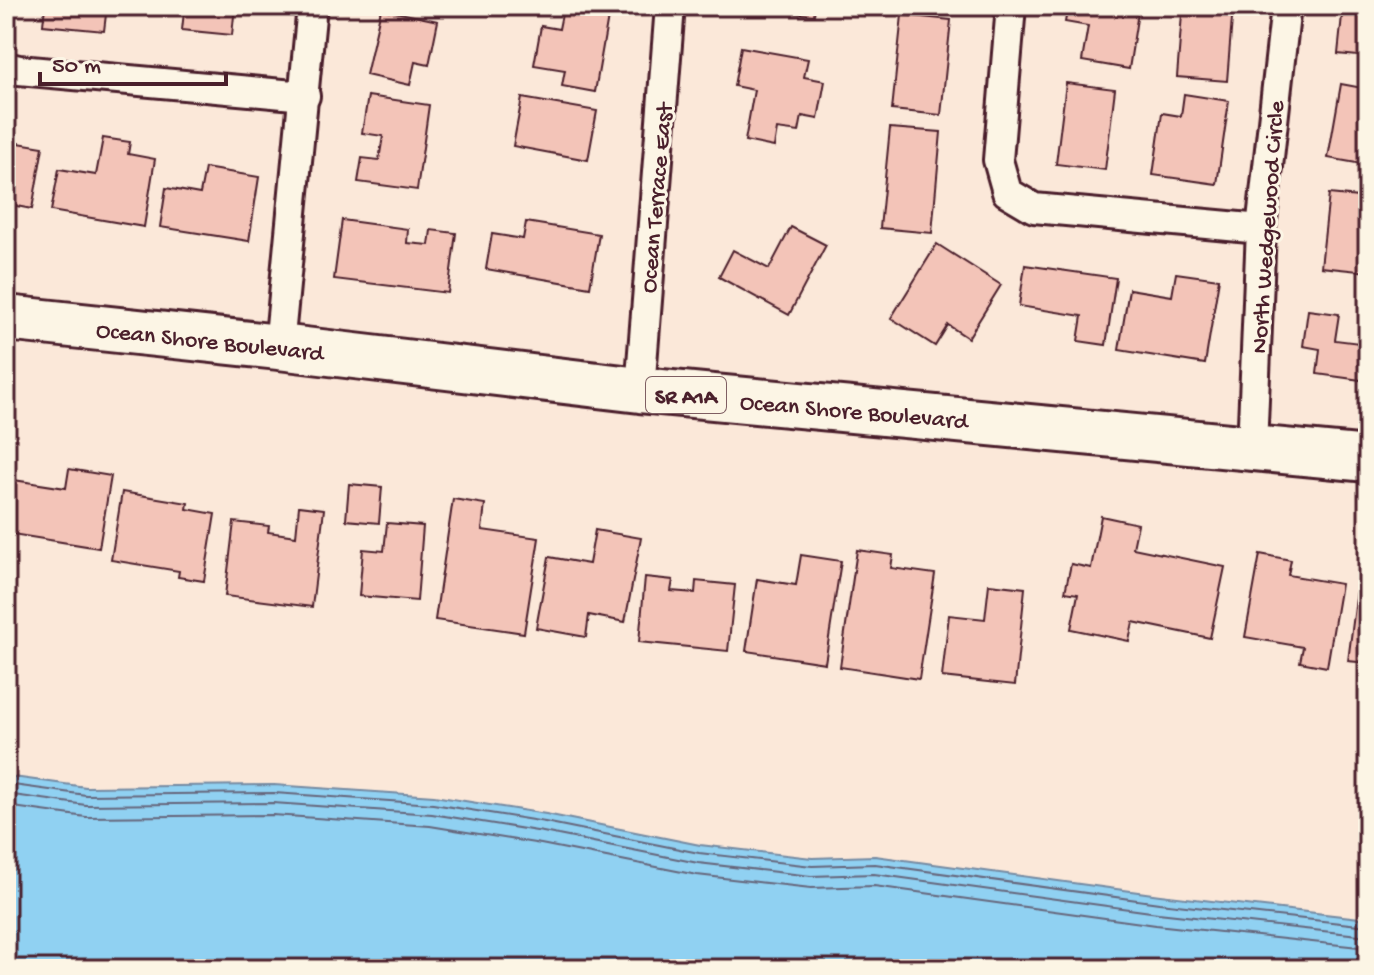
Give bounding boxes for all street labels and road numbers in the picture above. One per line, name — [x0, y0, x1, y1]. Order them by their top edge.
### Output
street label: North Wedgewood Circle — [1246, 99, 1293, 355]
street label: Ocean Terrace East — [636, 100, 681, 294]
street label: Ocean Shore Boulevard — [94, 317, 327, 370]
road number: SR A1A — [646, 377, 726, 413]
street label: Ocean Shore Boulevard — [739, 389, 971, 438]

